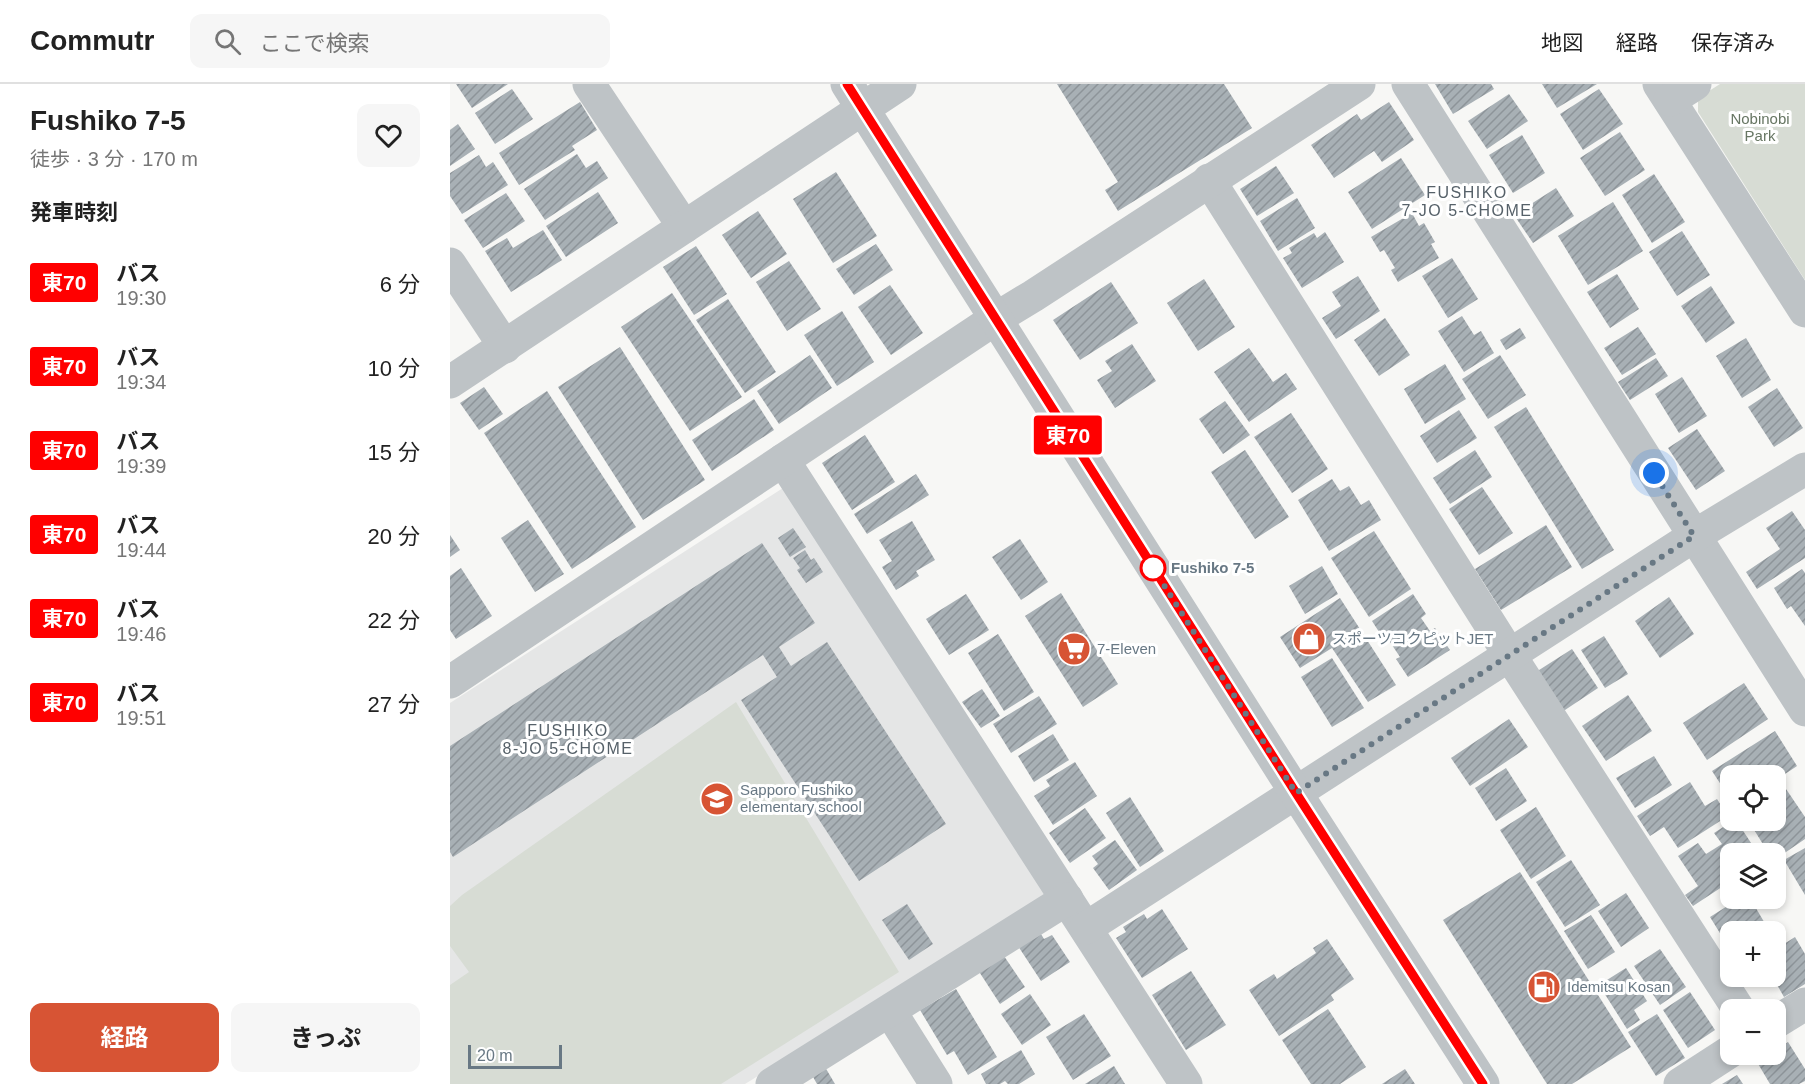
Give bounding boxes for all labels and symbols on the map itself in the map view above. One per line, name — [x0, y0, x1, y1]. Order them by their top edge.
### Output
park label: Nobinobi Park — [1730, 110, 1790, 144]
district label: FUSHIKO 7-JO 5-CHOME — [1402, 184, 1532, 219]
line badge: 東70 — [1034, 416, 1102, 454]
your location — [1639, 458, 1669, 488]
marker: Fushiko 7-5 — [1140, 555, 1166, 581]
place label: Fushiko 7-5 — [1171, 559, 1254, 576]
shop icon: スポーツコクピットJET — [1291, 621, 1327, 657]
place label: スポーツコクピットJET — [1332, 630, 1493, 647]
supermarket icon: 7-Eleven — [1056, 631, 1092, 667]
place label: 7-Eleven — [1097, 640, 1156, 657]
district label: FUSHIKO 8-JO 5-CHOME — [503, 722, 633, 757]
school or university icon: Sapporo Fushiko elementary school — [699, 781, 735, 817]
place label: Sapporo Fushiko elementary school — [740, 781, 862, 815]
fuel station icon: Idemitsu Kosan — [1526, 969, 1562, 1005]
place label: Idemitsu Kosan — [1567, 978, 1670, 995]
scale bar — [468, 1042, 562, 1070]

